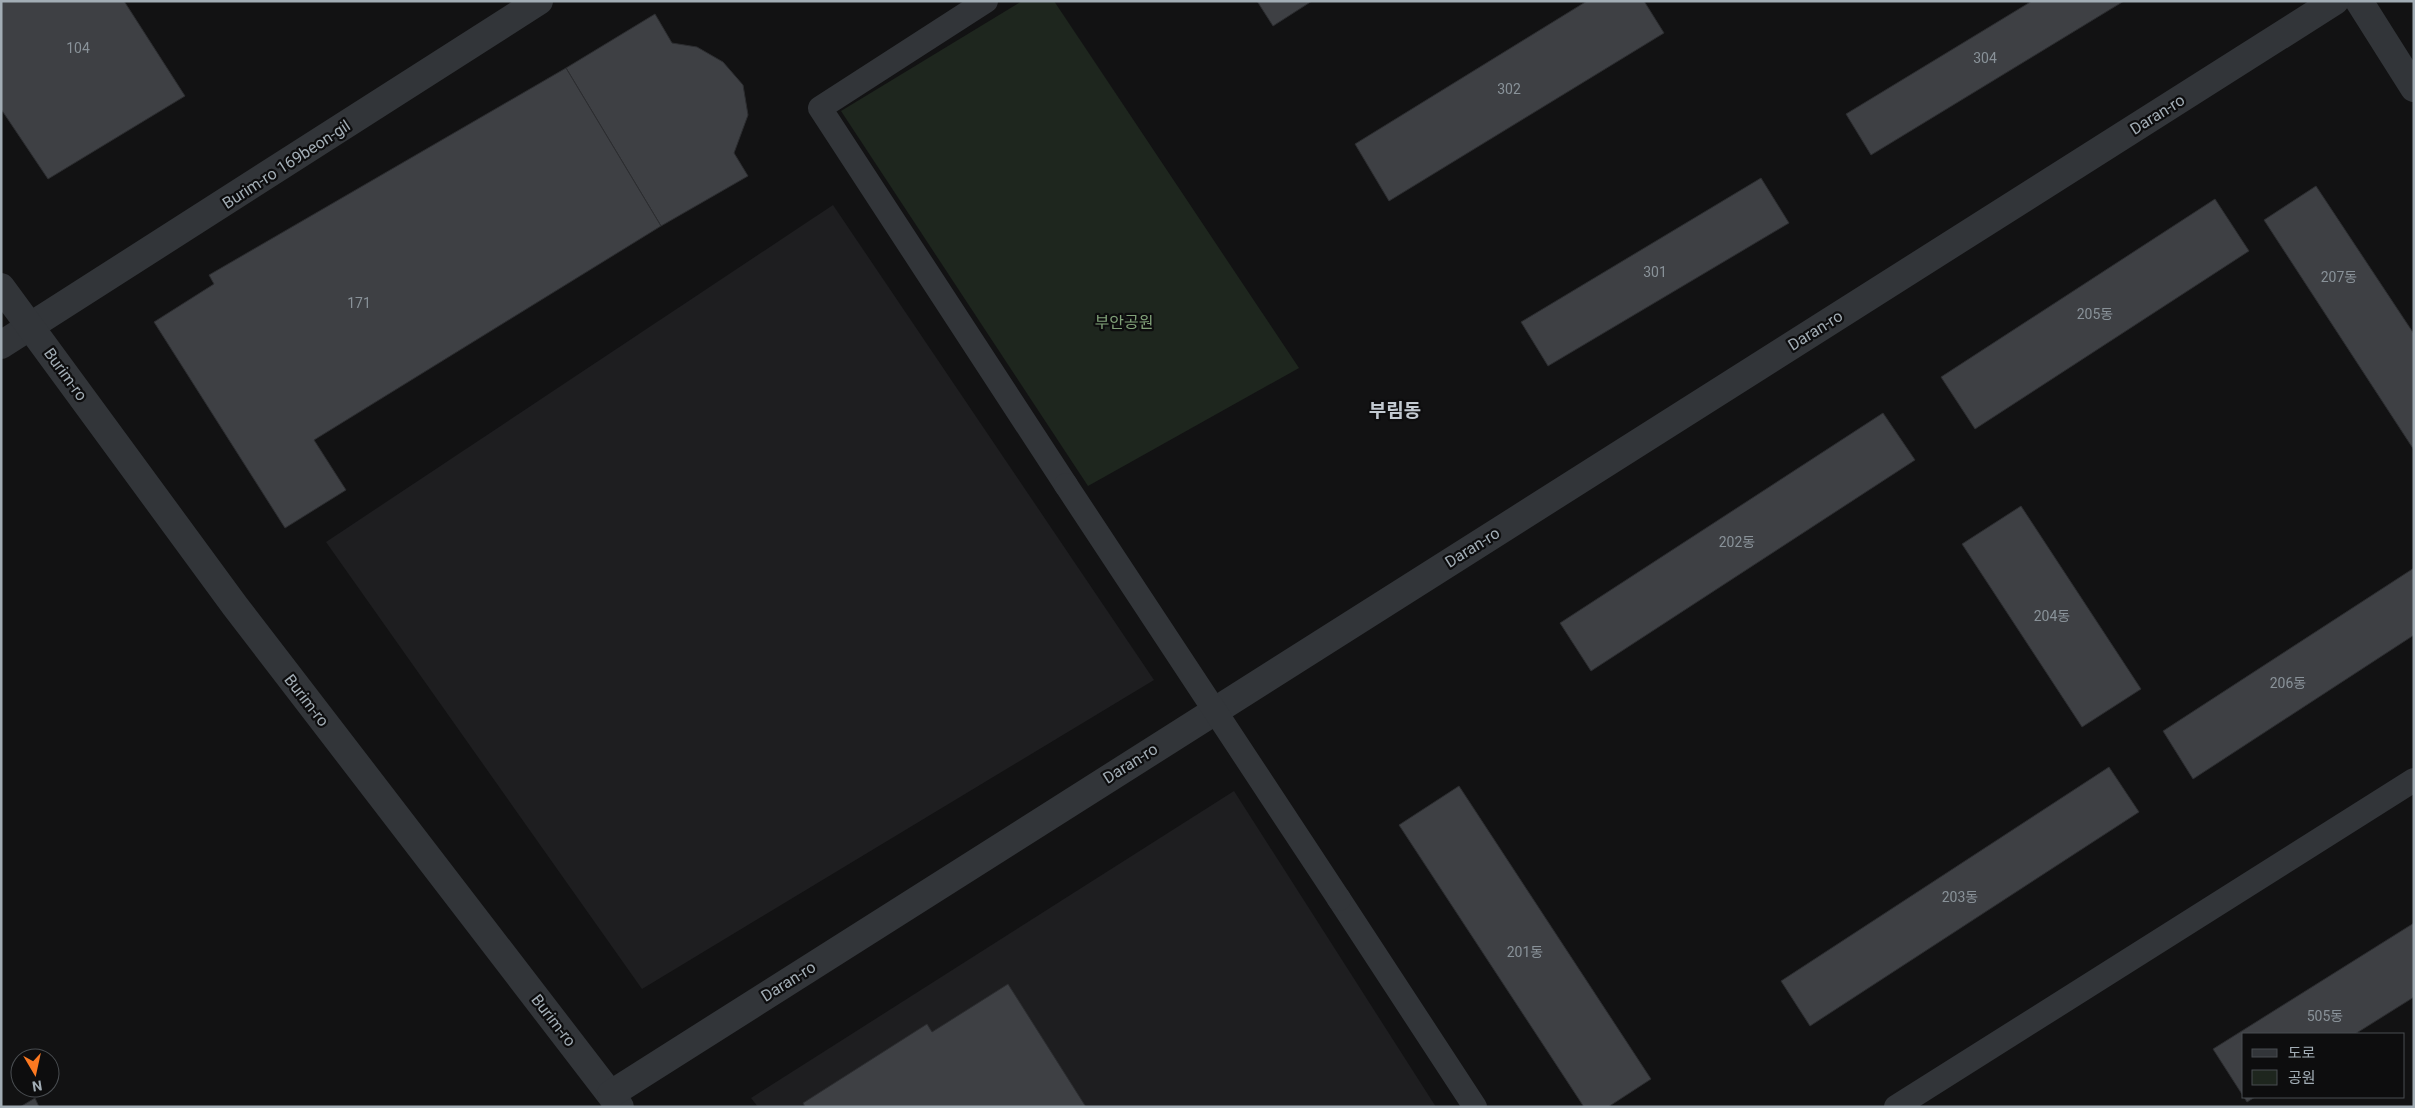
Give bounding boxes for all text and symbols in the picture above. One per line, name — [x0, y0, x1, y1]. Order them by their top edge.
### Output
house number: 104 — [66, 40, 90, 56]
house number: 304 — [1973, 50, 1997, 66]
house number: 302 — [1497, 81, 1521, 97]
street label: Daran-ro — [2127, 90, 2188, 139]
street label: Burim-ro 169beon-gil — [219, 116, 354, 213]
house number: 301 — [1643, 264, 1667, 280]
house number: 207동 — [2321, 269, 2357, 285]
house number: 171 — [347, 295, 371, 311]
street label: Daran-ro — [1785, 306, 1846, 355]
house number: 205동 — [2077, 306, 2113, 322]
park label: 부안공원 — [1095, 313, 1153, 332]
street label: Burim-ro — [40, 344, 91, 405]
district label: 부림동 — [1369, 399, 1421, 422]
street label: Daran-ro — [1442, 523, 1503, 572]
house number: 202동 — [1719, 534, 1755, 550]
house number: 204동 — [2034, 608, 2070, 624]
street label: Burim-ro — [280, 670, 333, 730]
house number: 206동 — [2270, 675, 2306, 691]
street label: Daran-ro — [1100, 739, 1161, 788]
house number: 203동 — [1942, 889, 1978, 905]
house number: 201동 — [1507, 944, 1543, 960]
street label: Daran-ro — [758, 957, 819, 1006]
street label: Burim-ro — [527, 990, 580, 1050]
house number: 505동 — [2307, 1008, 2343, 1024]
legend — [2242, 1033, 2405, 1098]
text: 도로 — [2288, 1044, 2316, 1062]
north arrow — [10, 1048, 60, 1098]
text: 공원 — [2288, 1069, 2316, 1087]
text: N — [31, 1077, 43, 1095]

